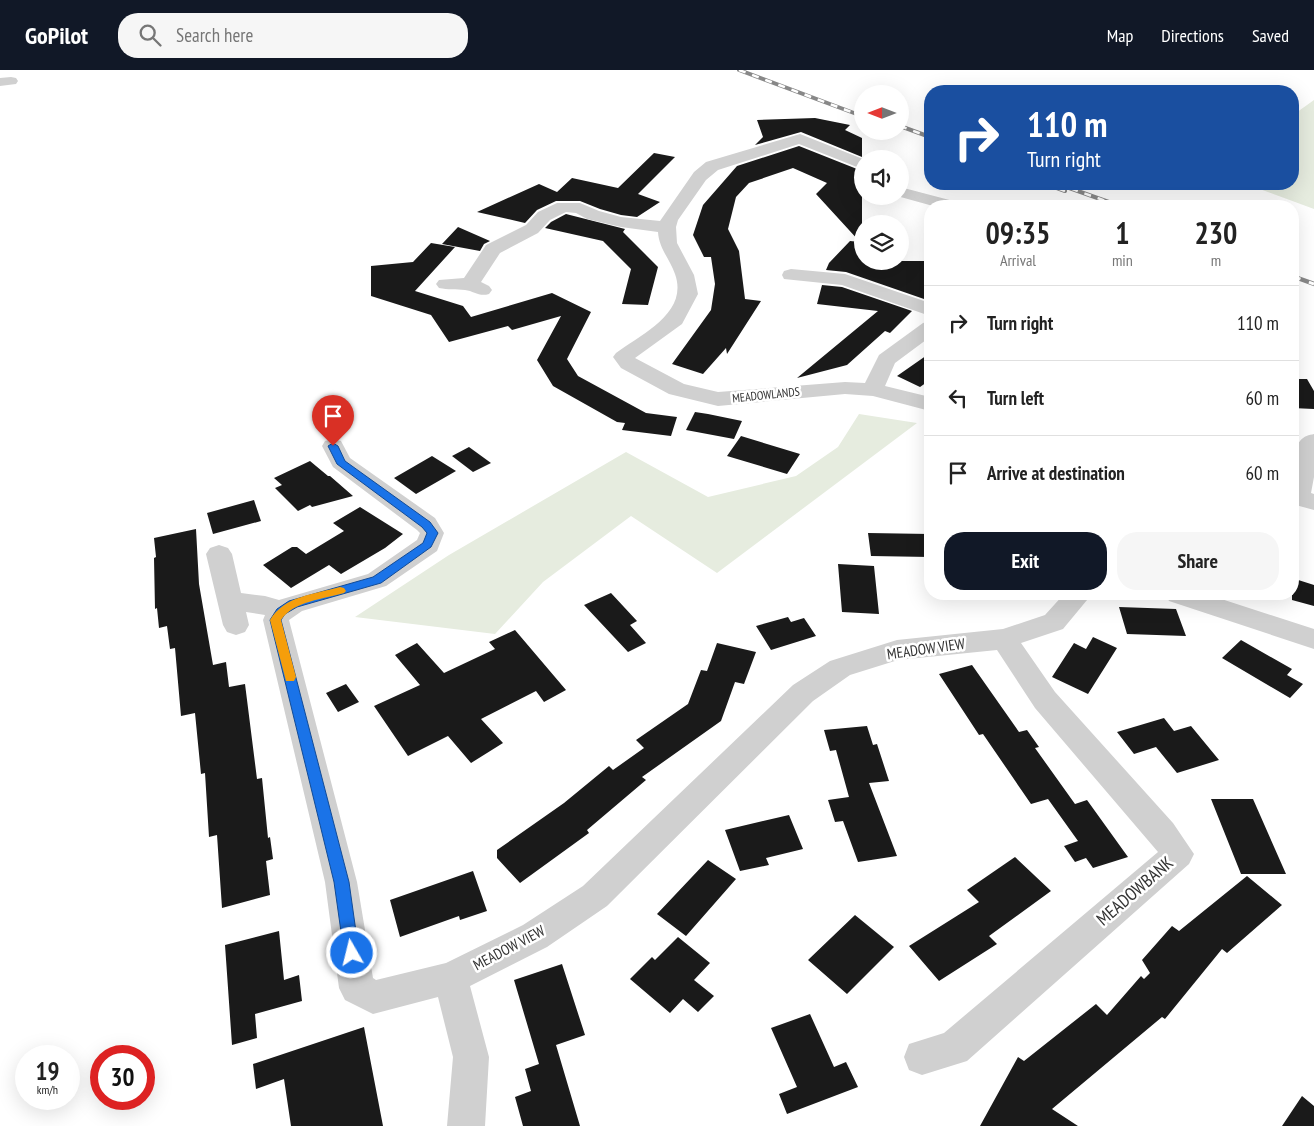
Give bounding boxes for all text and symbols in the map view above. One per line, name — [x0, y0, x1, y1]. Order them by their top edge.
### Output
search box — [118, 13, 468, 58]
text: GoPilot — [25, 20, 88, 51]
icon: search — [136, 21, 164, 49]
text: Search here — [176, 23, 253, 47]
text: Map — [1107, 24, 1133, 47]
text: Directions — [1161, 24, 1224, 47]
text: Saved — [1252, 24, 1289, 47]
north arrow — [854, 85, 909, 140]
map controls — [854, 85, 909, 270]
text: 110 m — [1027, 101, 1108, 147]
icon: right — [944, 105, 1009, 170]
text: Turn right — [1027, 145, 1101, 173]
button: sound — [854, 150, 909, 205]
text: 09:35 — [986, 213, 1050, 252]
text: 1 — [1115, 213, 1130, 252]
text: 230 — [1194, 213, 1237, 252]
button: layers — [854, 215, 909, 270]
text: Arrival — [1000, 250, 1036, 270]
text: min — [1112, 250, 1133, 270]
text: m — [1211, 250, 1221, 270]
icon: right — [944, 309, 972, 337]
text: Turn right — [987, 311, 1053, 335]
text: 110 m — [1237, 311, 1279, 335]
street label: MEADOWLANDS — [731, 383, 800, 406]
icon: left — [944, 384, 972, 412]
text: Turn left — [987, 386, 1044, 410]
text: 60 m — [1246, 386, 1279, 410]
pin — [312, 395, 354, 446]
icon: arrive — [319, 402, 347, 430]
icon: arrive — [944, 459, 972, 487]
text: Arrive at destination — [987, 461, 1125, 485]
text: 60 m — [1246, 461, 1279, 485]
button: Exit — [944, 532, 1107, 590]
button: Share — [1117, 532, 1279, 590]
street label: MEADOW VIEW — [886, 634, 966, 663]
street label: MEADOWBANK — [1092, 851, 1178, 930]
street label: MEADOW VIEW — [470, 921, 548, 974]
position arrow — [325, 926, 377, 978]
speed limit sign: 30 — [90, 1045, 155, 1110]
text: 19 — [36, 1055, 59, 1087]
text: km/h — [37, 1082, 58, 1097]

